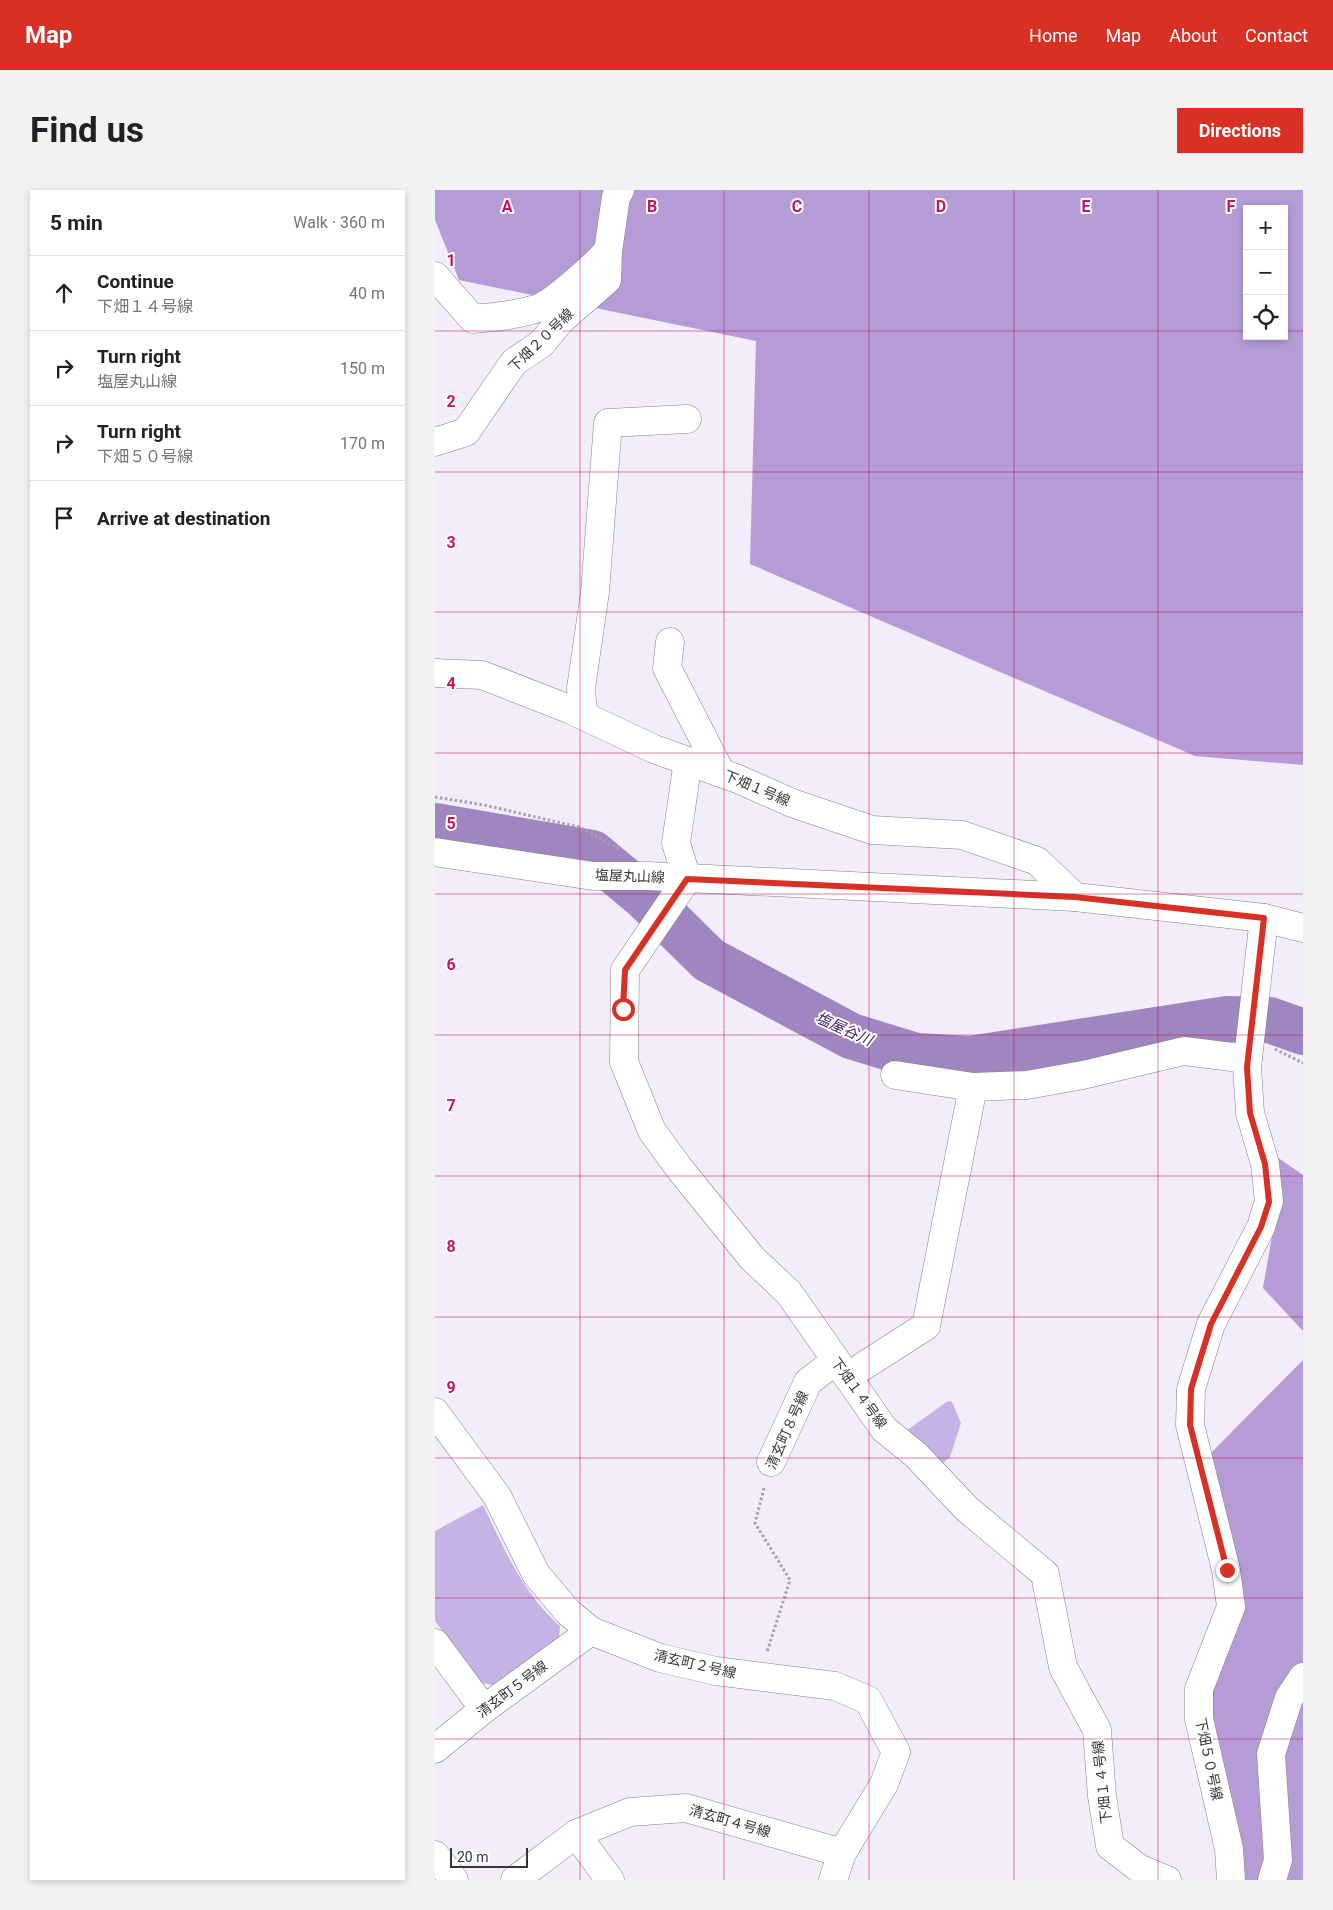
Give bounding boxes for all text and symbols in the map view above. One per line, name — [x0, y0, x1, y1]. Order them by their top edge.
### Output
text: Map — [25, 21, 72, 49]
text: Home — [1029, 25, 1078, 46]
text: Map — [1106, 25, 1141, 46]
text: About — [1169, 25, 1217, 46]
text: Contact — [1245, 25, 1308, 46]
button: Directions — [1177, 108, 1303, 153]
text: Find us — [30, 110, 144, 151]
text: A — [502, 197, 513, 216]
text: B — [647, 197, 657, 216]
text: C — [792, 197, 802, 216]
text: D — [936, 197, 946, 216]
text: E — [1082, 197, 1091, 216]
text: F — [1227, 197, 1236, 216]
map controls — [1243, 205, 1288, 340]
button: + — [1243, 205, 1288, 250]
text: 5 min — [50, 211, 103, 235]
text: Walk · 360 m — [293, 213, 385, 232]
button: − — [1243, 250, 1288, 295]
text: 1 — [446, 251, 456, 270]
text: Continue — [97, 270, 174, 293]
icon: ahead — [50, 279, 78, 307]
text: 40 m — [349, 284, 385, 303]
button: locate — [1243, 295, 1288, 340]
text: 下畑１４号線 — [97, 297, 193, 316]
street label: 下畑２０号線 — [505, 305, 577, 375]
text: Turn right — [97, 345, 181, 368]
icon: right — [50, 354, 78, 382]
text: 150 m — [340, 359, 385, 378]
text: 塩屋丸山線 — [97, 372, 177, 391]
text: 2 — [446, 392, 456, 411]
text: Turn right — [97, 420, 181, 443]
icon: right — [50, 429, 78, 457]
text: 170 m — [340, 434, 385, 453]
text: 下畑５０号線 — [97, 447, 193, 466]
icon: arrive — [50, 504, 78, 532]
text: Arrive at destination — [97, 507, 270, 530]
text: 3 — [446, 533, 456, 552]
text: 4 — [446, 674, 456, 693]
street label: 下畑１号線 — [722, 767, 792, 809]
text: 5 — [446, 814, 456, 833]
street label: 塩屋丸山線 — [595, 867, 665, 885]
text: 6 — [446, 955, 456, 974]
route start — [612, 998, 635, 1021]
water label: 塩屋谷川 — [813, 1009, 877, 1050]
text: 7 — [446, 1096, 456, 1115]
text: 8 — [446, 1237, 456, 1256]
street label: 下畑１４号線 — [828, 1354, 890, 1432]
text: 9 — [446, 1378, 456, 1397]
street label: 清玄町８号線 — [763, 1388, 811, 1472]
route end — [1216, 1559, 1239, 1582]
street label: 清玄町２号線 — [652, 1647, 738, 1681]
street label: 清玄町５号線 — [474, 1657, 550, 1721]
street label: 下畑５０号線 — [1192, 1716, 1226, 1802]
street label: 下畑１４号線 — [1090, 1739, 1114, 1825]
street label: 清玄町４号線 — [687, 1802, 773, 1840]
scale bar — [450, 1845, 527, 1868]
text: 20 m — [457, 1849, 489, 1865]

